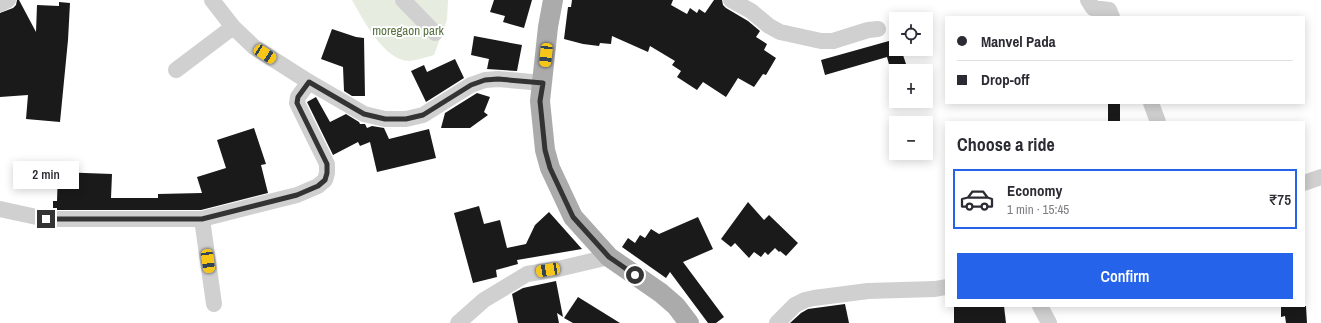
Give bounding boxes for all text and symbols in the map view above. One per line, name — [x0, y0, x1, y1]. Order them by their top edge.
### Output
map controls — [889, 12, 933, 160]
button: locate — [889, 12, 933, 56]
park label: moregaon park — [372, 22, 445, 39]
text: Manvel Pada — [981, 31, 1056, 52]
car — [252, 42, 278, 66]
car — [539, 42, 553, 68]
button: + — [889, 64, 933, 108]
text: Drop-off — [981, 69, 1030, 90]
button: − — [889, 116, 933, 160]
text: Choose a ride — [957, 132, 1055, 157]
callout: 2 min — [13, 161, 79, 189]
text: 2 min — [32, 166, 60, 183]
text: Economy — [1007, 180, 1062, 201]
icon: car — [959, 181, 995, 217]
text: ₹75 — [1269, 189, 1291, 210]
text: 1 min · 15:45 — [1007, 201, 1069, 218]
route end — [37, 210, 55, 228]
car — [200, 248, 216, 274]
button: Confirm — [957, 253, 1293, 299]
car — [535, 262, 561, 278]
route start — [626, 266, 644, 284]

